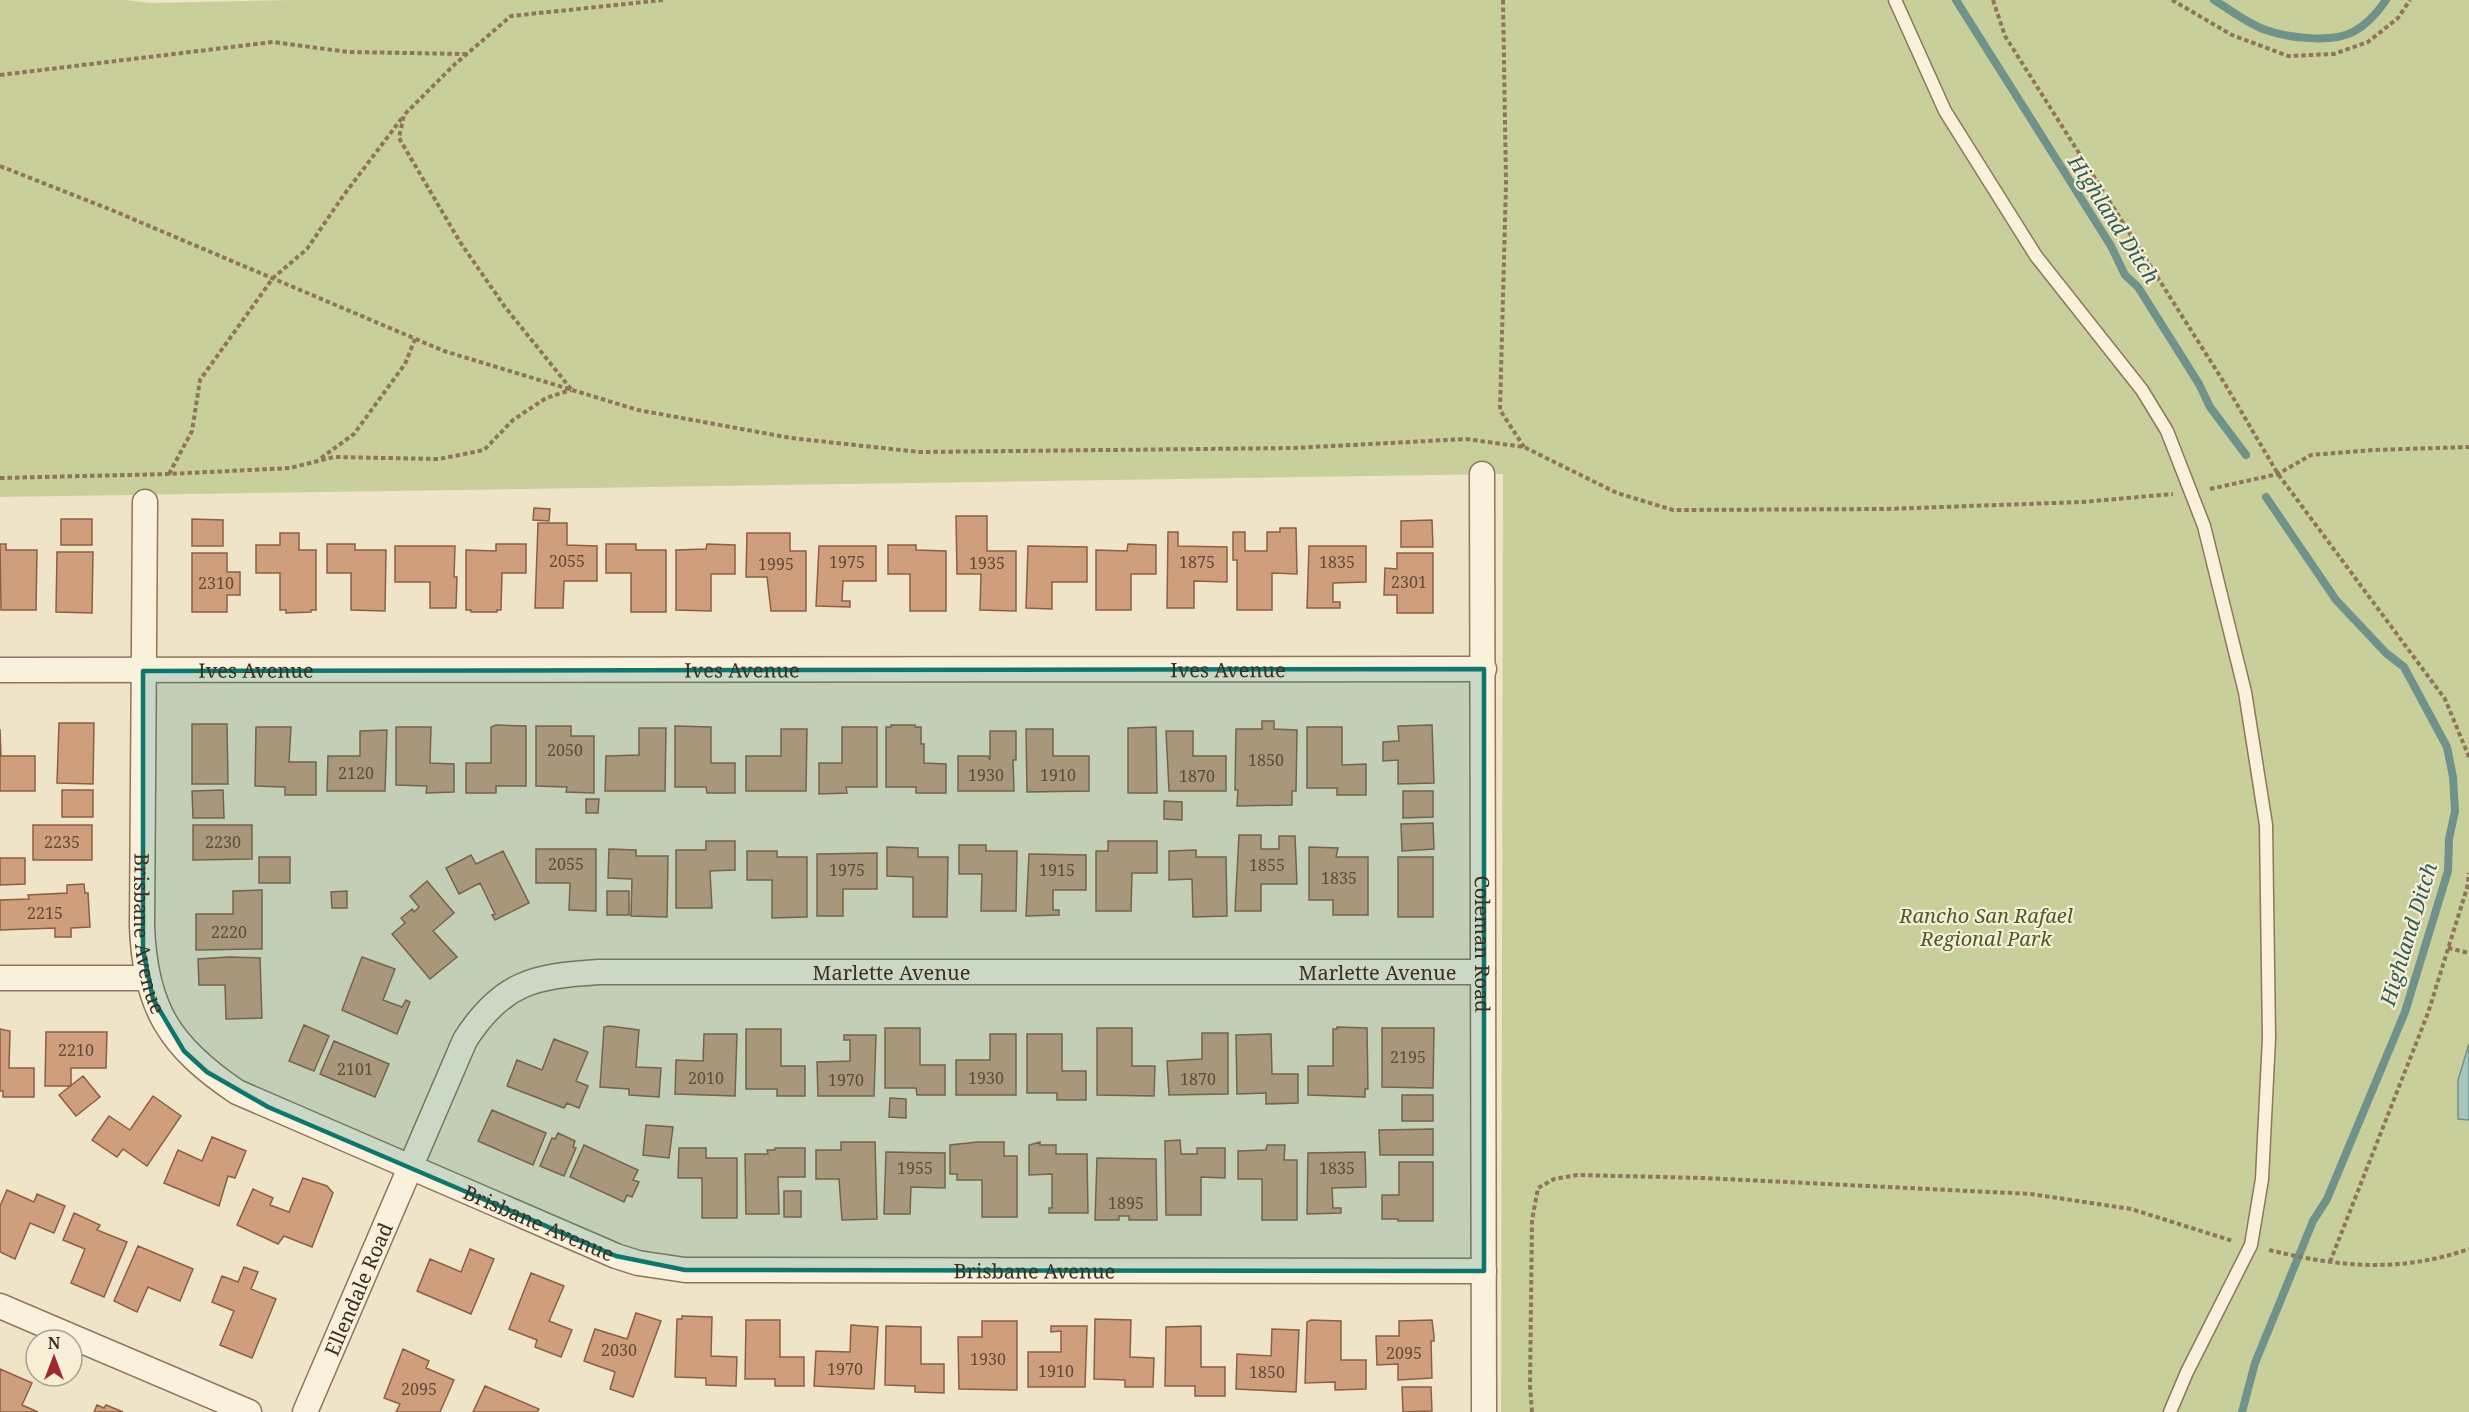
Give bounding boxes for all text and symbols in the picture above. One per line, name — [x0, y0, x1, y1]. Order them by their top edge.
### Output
water label: Highland Ditch — [2061, 148, 2166, 289]
house number: 2055 — [549, 550, 585, 572]
house number: 1975 — [829, 551, 865, 573]
house number: 1875 — [1179, 551, 1215, 573]
house number: 1835 — [1319, 551, 1355, 573]
house number: 1935 — [969, 552, 1005, 574]
house number: 1995 — [758, 553, 794, 575]
house number: 2301 — [1391, 571, 1427, 593]
house number: 2310 — [198, 572, 234, 594]
street label: Ives Avenue — [198, 656, 314, 683]
street label: Ives Avenue — [684, 656, 800, 683]
street label: Ives Avenue — [1170, 656, 1286, 683]
house number: 2050 — [547, 739, 583, 761]
house number: 1850 — [1248, 749, 1284, 771]
house number: 2120 — [338, 762, 374, 784]
house number: 1930 — [968, 764, 1004, 786]
house number: 1910 — [1040, 764, 1076, 786]
house number: 1870 — [1179, 765, 1215, 787]
house number: 2235 — [44, 831, 80, 853]
house number: 2230 — [205, 831, 241, 853]
street label: Brisbane Avenue — [128, 853, 172, 1018]
house number: 2055 — [548, 853, 584, 875]
house number: 1855 — [1249, 854, 1285, 876]
house number: 1975 — [829, 859, 865, 881]
house number: 1915 — [1039, 859, 1075, 881]
water label: Highland Ditch — [2373, 859, 2443, 1010]
house number: 1835 — [1321, 867, 1357, 889]
street label: Coleman Road — [1469, 875, 1497, 1013]
house number: 2215 — [27, 902, 63, 924]
park label: Rancho San Rafael Regional Park — [1898, 902, 2073, 952]
house number: 2220 — [211, 921, 247, 943]
street label: Marlette Avenue — [813, 959, 970, 986]
street label: Marlette Avenue — [1299, 959, 1456, 986]
house number: 2210 — [58, 1039, 94, 1061]
house number: 2195 — [1390, 1046, 1426, 1068]
house number: 2101 — [337, 1058, 373, 1080]
house number: 2010 — [688, 1067, 724, 1089]
house number: 1930 — [968, 1067, 1004, 1089]
house number: 1870 — [1180, 1068, 1216, 1090]
house number: 1970 — [828, 1069, 864, 1091]
house number: 1955 — [897, 1157, 933, 1179]
house number: 1835 — [1319, 1157, 1355, 1179]
street label: Brisbane Avenue — [459, 1178, 619, 1267]
house number: 1895 — [1108, 1192, 1144, 1214]
street label: Ellendale Road — [317, 1218, 398, 1360]
street label: Brisbane Avenue — [953, 1257, 1115, 1284]
north arrow — [24, 1328, 84, 1388]
text: N — [48, 1332, 61, 1354]
house number: 2030 — [601, 1339, 637, 1361]
house number: 2095 — [1386, 1342, 1422, 1364]
house number: 1930 — [970, 1348, 1006, 1370]
house number: 1970 — [827, 1358, 863, 1380]
house number: 1910 — [1038, 1360, 1074, 1382]
house number: 1850 — [1249, 1361, 1285, 1383]
house number: 2095 — [401, 1378, 437, 1400]

